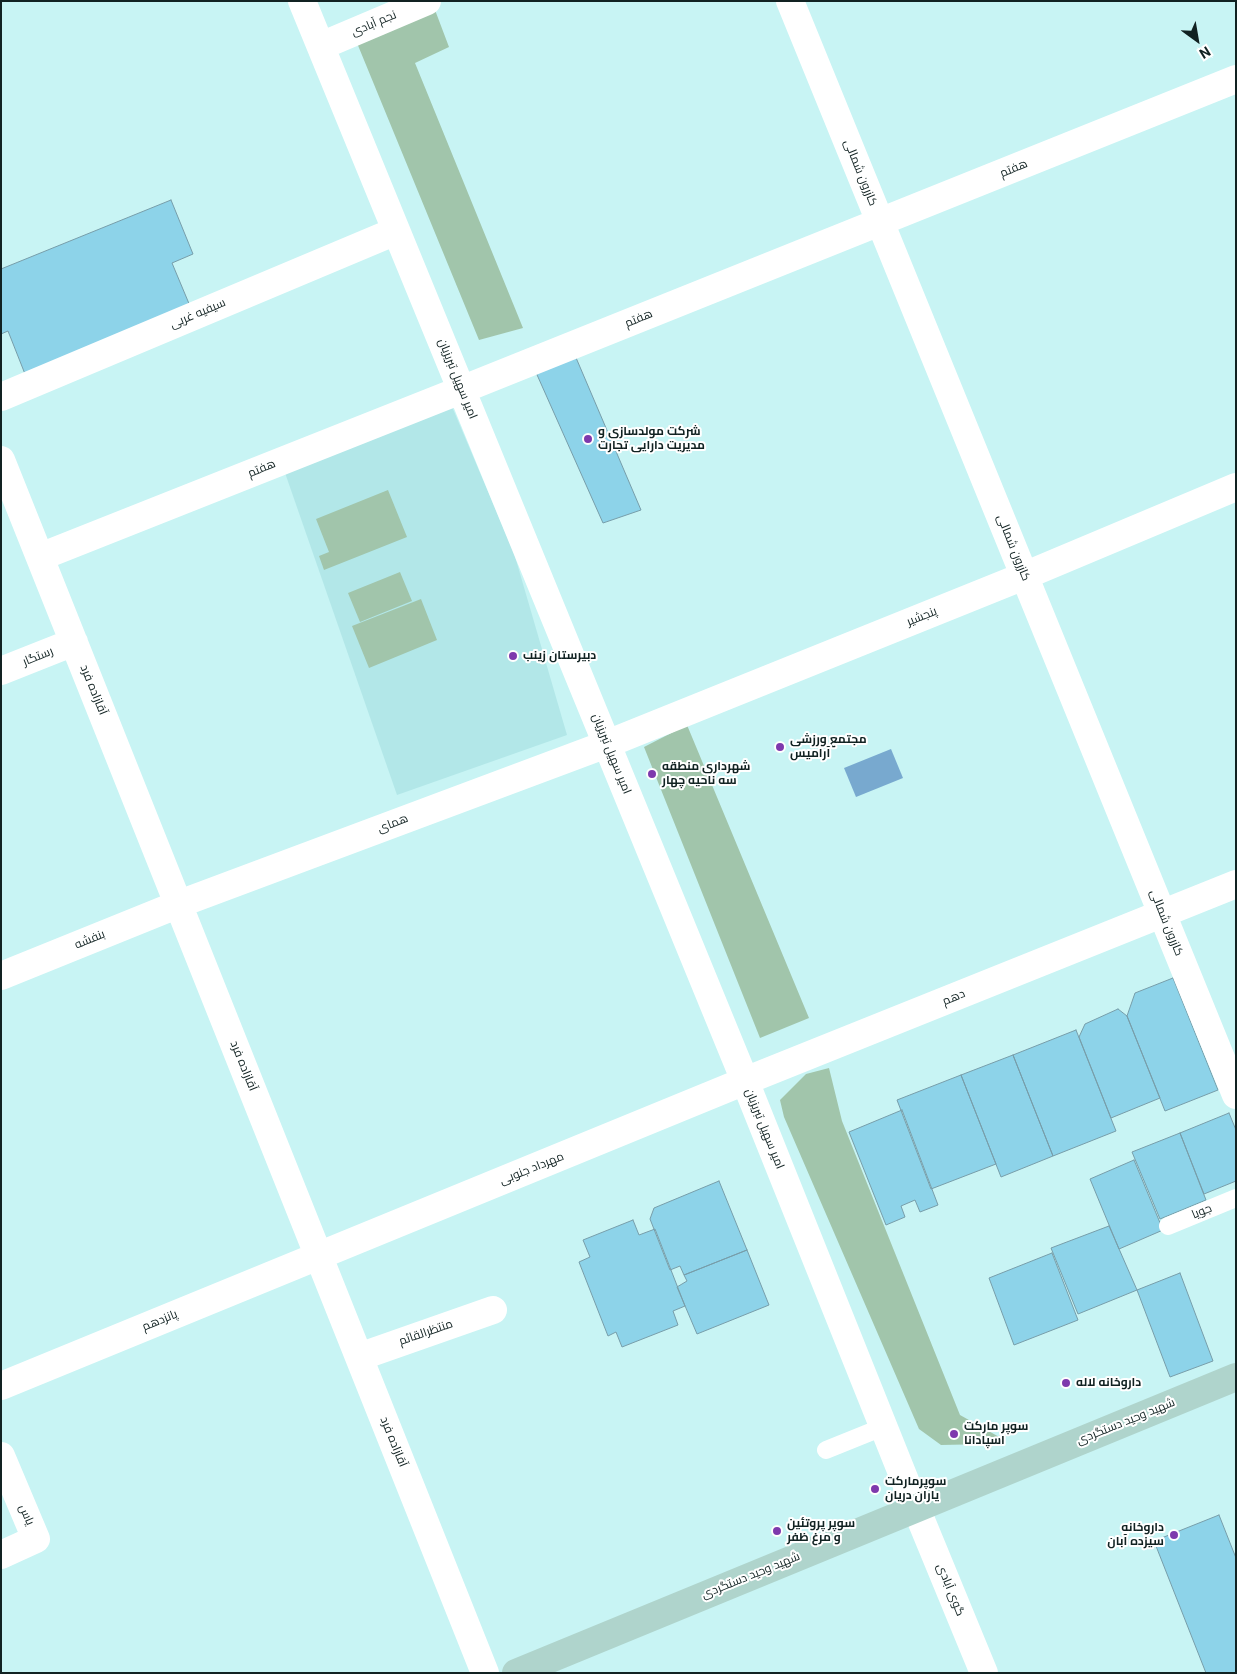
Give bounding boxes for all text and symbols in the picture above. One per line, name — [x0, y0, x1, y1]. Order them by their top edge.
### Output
street label: نجم آبادی — [349, 8, 399, 40]
north arrow — [1172, 15, 1222, 65]
text: N — [1197, 43, 1213, 62]
street label: کازرون شمالی — [840, 138, 880, 208]
street label: هفتم — [998, 157, 1030, 181]
street label: سیفیه غربی — [168, 296, 228, 332]
street label: هفتم — [623, 307, 655, 331]
street label: امیر سهیل تبریزیان — [434, 337, 480, 421]
place label: شرکت مولدسازی و مدیریت دارایی تجارت — [598, 425, 705, 453]
marker: شرکت مولدسازی و مدیریت دارایی تجارت — [582, 433, 594, 445]
street label: هفتم — [246, 457, 278, 481]
street label: کازرون شمالی — [993, 513, 1033, 583]
street label: پنجشیر — [905, 604, 939, 630]
street label: رستگار — [21, 644, 55, 670]
place label: دبیرستان زینب — [523, 649, 596, 663]
marker: دبیرستان زینب — [507, 650, 519, 662]
street label: آقازاده فرد — [76, 663, 110, 717]
street label: امیر سهیل تبریزیان — [588, 712, 634, 796]
place label: مجتمع ورزشی آرامیس — [790, 733, 867, 761]
marker: مجتمع ورزشی آرامیس — [774, 741, 786, 753]
place label: شهرداری منطقه سه ناحیه چهار — [662, 760, 751, 788]
marker: شهرداری منطقه سه ناحیه چهار — [646, 768, 658, 780]
street label: همای — [376, 812, 410, 836]
street label: کازرون شمالی — [1146, 888, 1186, 958]
street label: بنفشه — [73, 927, 107, 953]
street label: دهم — [941, 987, 967, 1009]
street label: آقازاده فرد — [226, 1039, 260, 1093]
street label: امیر سهیل تبریزیان — [741, 1087, 787, 1171]
street label: مهرداد جنوبی — [498, 1150, 566, 1188]
street label: جویا — [1190, 1201, 1214, 1223]
street label: پانزدهم — [140, 1307, 180, 1335]
street label: منتظرالقائم — [397, 1317, 455, 1349]
place label: داروخانه لاله — [1076, 1376, 1141, 1390]
marker: داروخانه لاله — [1060, 1377, 1072, 1389]
street label: شهید وحید دستگردی — [1075, 1396, 1177, 1448]
street label: آقازاده فرد — [376, 1415, 410, 1469]
place label: سوپر مارکت اسپادانا — [964, 1420, 1028, 1448]
marker: سوپر مارکت اسپادانا — [948, 1428, 960, 1440]
place label: سوپرمارکت یاران دریان — [885, 1475, 946, 1503]
marker: سوپرمارکت یاران دریان — [869, 1483, 881, 1495]
street label: یاس — [15, 1502, 37, 1528]
place label: سوپر پروتئین و مرغ ظفر — [787, 1517, 855, 1545]
place label: داروخانه سیزده آبان — [1107, 1521, 1164, 1549]
marker: سوپر پروتئین و مرغ ظفر — [771, 1525, 783, 1537]
marker: داروخانه سیزده آبان — [1168, 1529, 1180, 1541]
street label: شهید وحید دستگردی — [700, 1550, 802, 1602]
street label: گوی آبادی — [933, 1562, 967, 1618]

